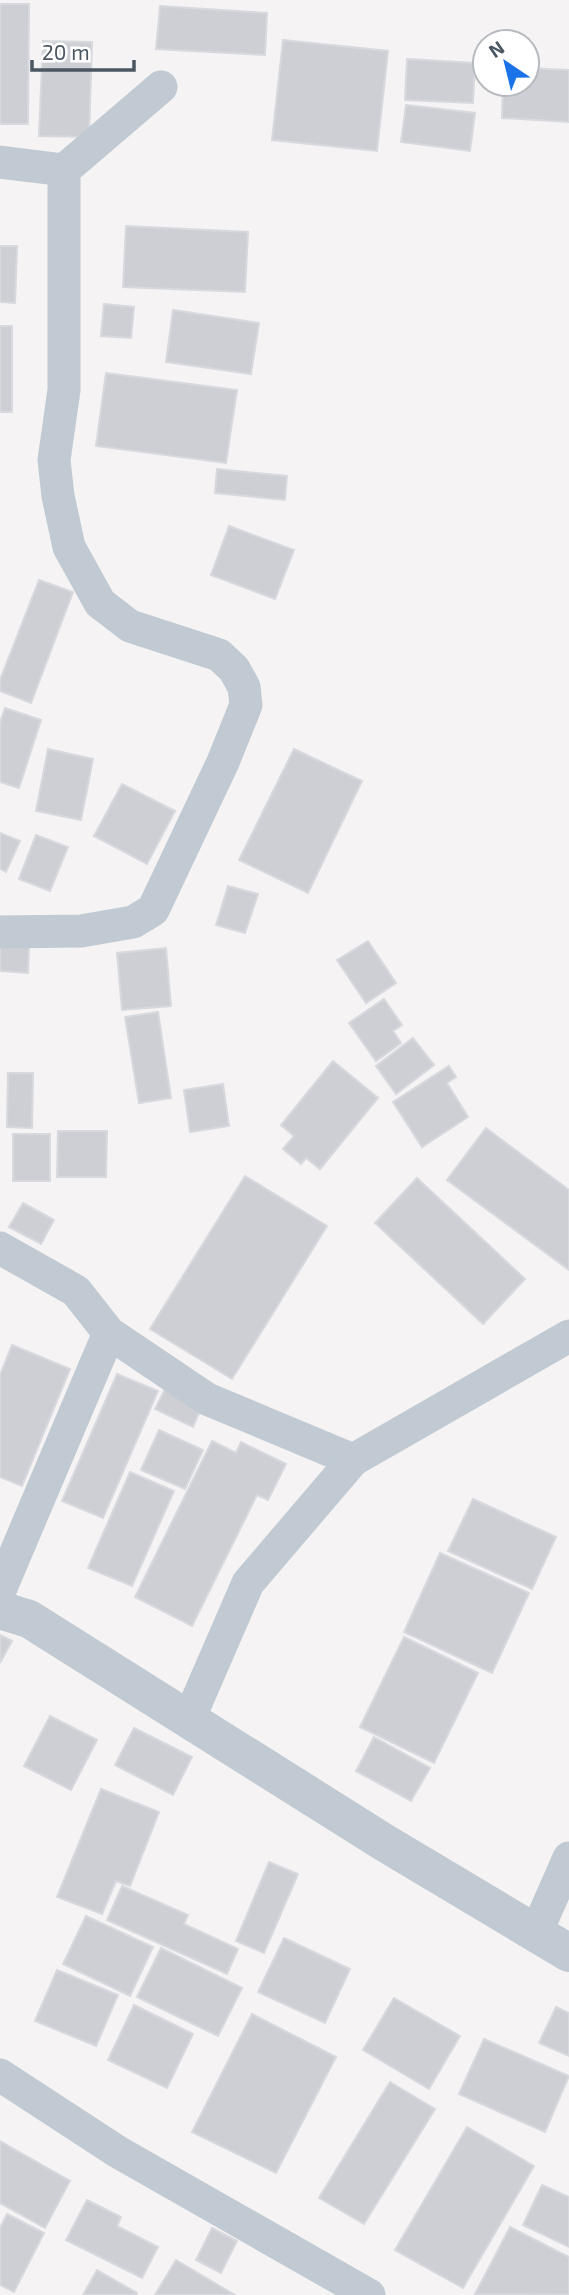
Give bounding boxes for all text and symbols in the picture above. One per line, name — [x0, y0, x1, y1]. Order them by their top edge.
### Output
scale bar — [32, 28, 133, 72]
north arrow — [471, 28, 541, 98]
text: N — [484, 35, 508, 62]
text: 20 m — [42, 39, 90, 64]

